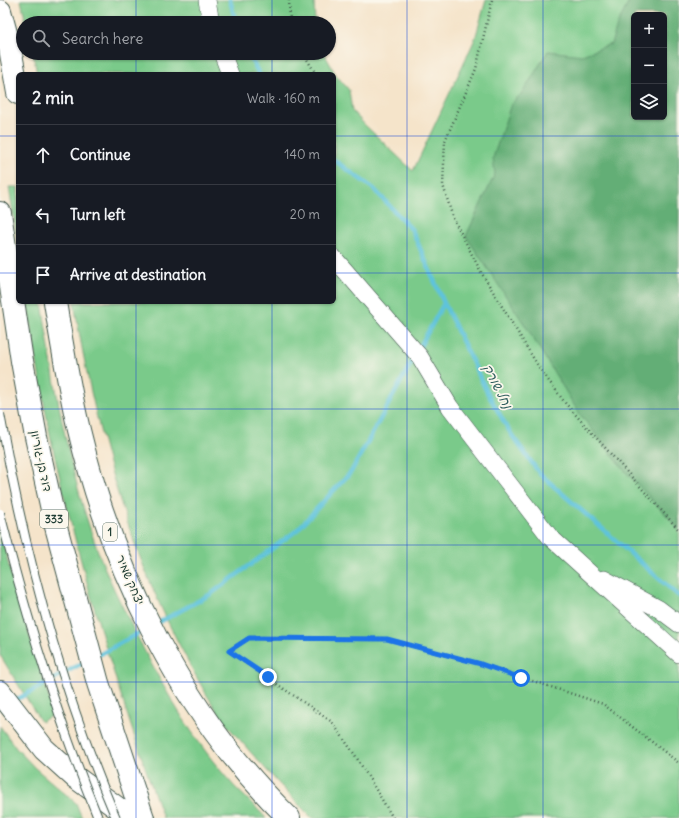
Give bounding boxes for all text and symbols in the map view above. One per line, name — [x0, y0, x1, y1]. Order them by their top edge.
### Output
map controls — [631, 12, 667, 120]
button: + — [631, 12, 667, 48]
search box — [16, 16, 336, 60]
icon: search — [30, 27, 52, 49]
text: Search here — [62, 29, 143, 48]
button: − — [631, 48, 667, 84]
button: layers — [631, 84, 667, 120]
text: 2 min — [32, 87, 74, 109]
text: Walk · 160 m — [247, 90, 320, 107]
icon: ahead — [32, 144, 54, 166]
text: Continue — [70, 145, 131, 164]
text: 140 m — [284, 146, 320, 163]
icon: left — [32, 204, 54, 226]
text: Turn left — [70, 205, 125, 224]
text: 20 m — [290, 206, 320, 223]
icon: arrive — [32, 264, 54, 286]
text: Arrive at destination — [70, 265, 206, 284]
water label: נחל שורק — [479, 361, 517, 413]
street label: דוד בן-גוריון — [28, 429, 55, 493]
road number: 333 — [40, 510, 68, 528]
road number: 1 — [103, 523, 117, 541]
street label: יצחק שמיר — [113, 552, 148, 607]
route end — [259, 668, 277, 686]
route start — [512, 669, 530, 687]

